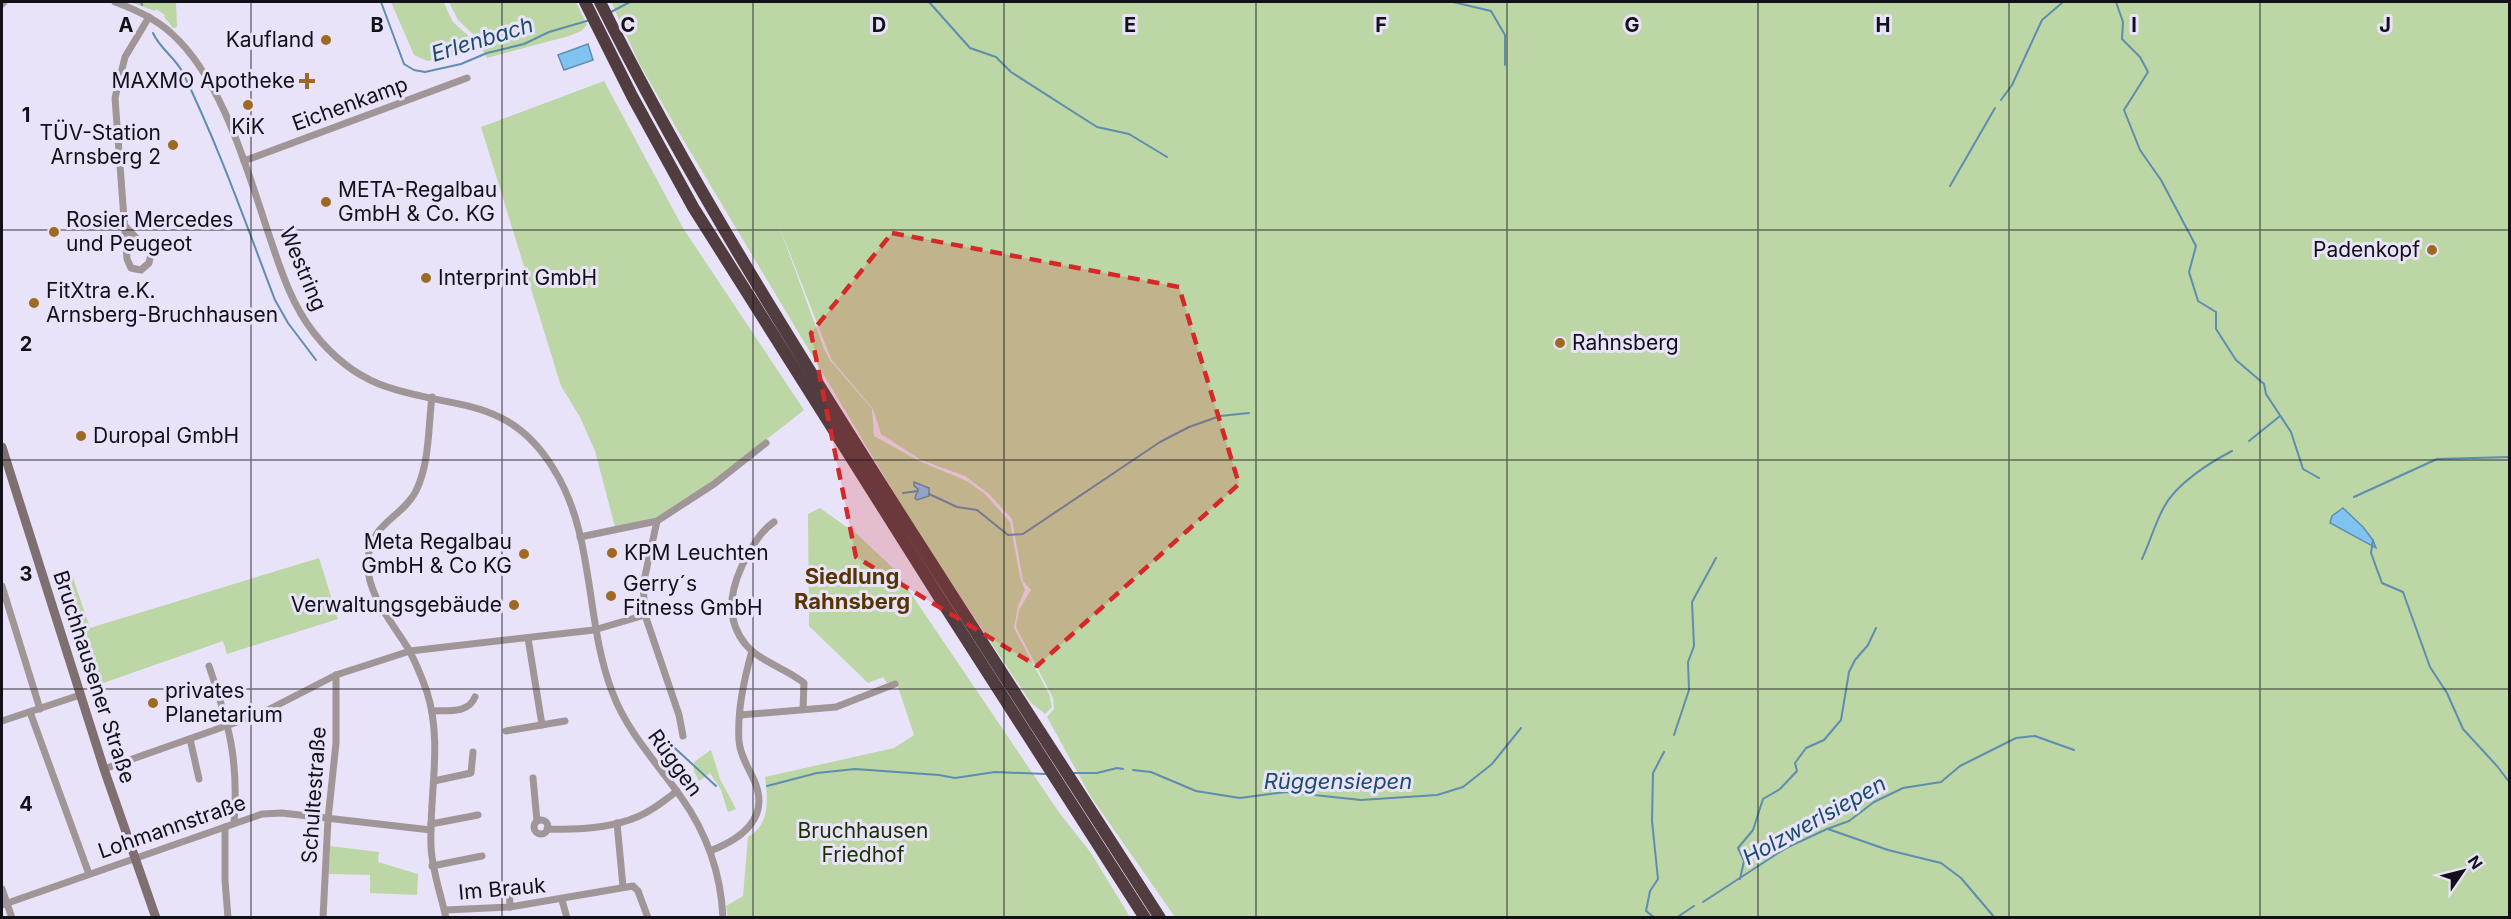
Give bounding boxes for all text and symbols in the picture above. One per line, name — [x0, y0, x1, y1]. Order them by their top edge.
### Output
water label: Erlenbach — [428, 11, 536, 67]
text: A — [119, 13, 134, 37]
text: B — [370, 13, 384, 37]
text: C — [621, 13, 635, 37]
text: D — [872, 13, 886, 37]
text: E — [1124, 13, 1136, 37]
text: F — [1375, 13, 1387, 37]
text: G — [1624, 13, 1640, 37]
text: H — [1876, 13, 1890, 37]
text: I — [2131, 13, 2137, 37]
text: J — [2379, 13, 2391, 37]
place label: Kaufland — [226, 27, 314, 52]
marker: Kaufland — [319, 33, 333, 47]
place label: MAXMO Apotheke — [112, 68, 295, 93]
street label: Eichenkamp — [289, 71, 411, 136]
marker: MAXMO Apotheke — [300, 74, 314, 88]
marker: KiK — [241, 98, 255, 112]
text: 1 — [22, 103, 30, 127]
place label: KiK — [231, 114, 265, 139]
place label: TÜV-Station Arnsberg 2 — [40, 119, 161, 169]
marker: TÜV-Station Arnsberg 2 — [166, 138, 180, 152]
place label: META-Regalbau GmbH & Co. KG — [338, 177, 497, 226]
marker: META-Regalbau GmbH & Co. KG — [319, 195, 333, 209]
place label: Rosier Mercedes und Peugeot — [66, 207, 233, 256]
street label: Westring — [275, 223, 332, 314]
marker: Rosier Mercedes und Peugeot — [47, 225, 61, 239]
place label: Padenkopf — [2313, 237, 2420, 262]
marker: Padenkopf — [2425, 243, 2439, 257]
place label: Interprint GmbH — [438, 265, 597, 290]
marker: Interprint GmbH — [419, 271, 433, 285]
place label: FitXtra e.K. Arnsberg-Bruchhausen — [46, 278, 278, 327]
marker: FitXtra e.K. Arnsberg-Bruchhausen — [27, 296, 41, 310]
place label: Rahnsberg — [1572, 330, 1679, 355]
text: 2 — [20, 332, 32, 356]
marker: Rahnsberg — [1553, 336, 1567, 350]
place label: Duropal GmbH — [93, 423, 239, 448]
marker: Duropal GmbH — [74, 429, 88, 443]
place label: Meta Regalbau GmbH & Co KG — [361, 529, 512, 578]
place label: KPM Leuchten — [624, 540, 769, 565]
marker: KPM Leuchten — [605, 546, 619, 560]
marker: Meta Regalbau GmbH & Co KG — [517, 547, 531, 561]
text: 3 — [20, 562, 32, 586]
district label: Siedlung Rahnsberg — [794, 563, 910, 614]
street label: Bruchhausener Straße — [48, 567, 141, 786]
place label: Gerry´s Fitness GmbH — [623, 571, 763, 620]
marker: Gerry´s Fitness GmbH — [604, 589, 618, 603]
place label: Verwaltungsgebäude — [291, 592, 502, 617]
marker: Verwaltungsgebäude — [507, 598, 521, 612]
place label: privates Planetarium — [165, 678, 283, 727]
marker: privates Planetarium — [146, 696, 160, 710]
street label: Rüggen — [643, 724, 708, 801]
street label: Schultestraße — [296, 726, 331, 864]
water label: Rüggensiepen — [1264, 768, 1412, 794]
water label: Holzwerlsiepen — [1738, 770, 1890, 870]
street label: Lohmannstraße — [95, 790, 249, 864]
text: 4 — [19, 792, 33, 816]
park label: Bruchhausen Friedhof — [798, 818, 928, 867]
north arrow — [2433, 841, 2493, 901]
text: N — [2464, 852, 2487, 873]
street label: Im Brauk — [457, 872, 547, 905]

